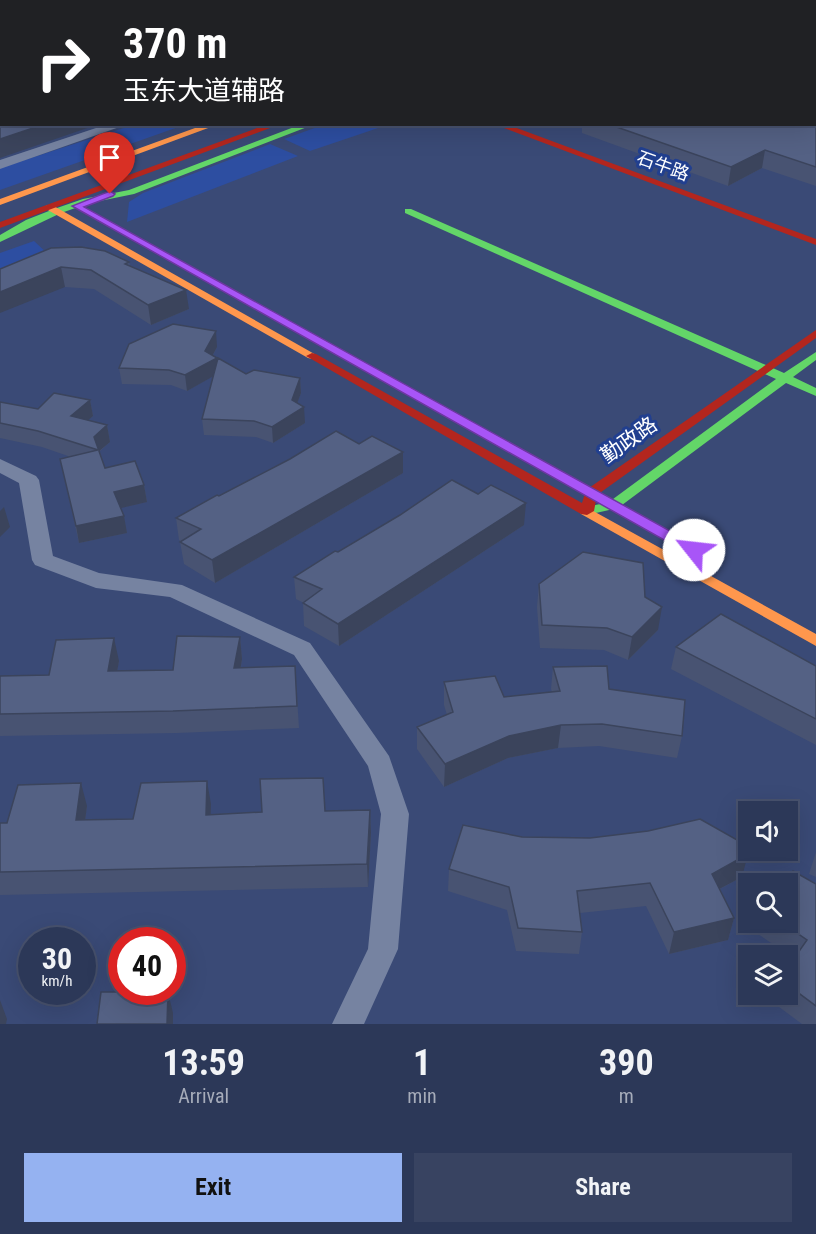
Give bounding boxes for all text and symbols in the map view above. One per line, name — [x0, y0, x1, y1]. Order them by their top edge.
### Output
text: 370 m — [123, 19, 228, 68]
icon: right — [24, 24, 102, 102]
text: 玉东大道辅路 — [123, 75, 285, 107]
pin — [84, 132, 135, 194]
icon: arrive — [93, 141, 126, 174]
street label: 石牛路 — [634, 146, 692, 185]
street label: 勤政路 — [596, 412, 662, 468]
position arrow — [662, 518, 726, 582]
map controls — [738, 801, 798, 1005]
button: sound — [738, 801, 798, 861]
button: search — [738, 873, 798, 933]
speed limit sign: 40 — [108, 927, 186, 1005]
text: 30 — [42, 941, 72, 976]
button: layers — [738, 945, 798, 1005]
text: km/h — [42, 972, 72, 990]
text: 13:59 — [162, 1042, 245, 1084]
text: 1 — [413, 1042, 431, 1084]
text: 390 — [599, 1042, 654, 1084]
text: Arrival — [178, 1084, 229, 1108]
text: min — [407, 1084, 437, 1108]
text: m — [619, 1084, 634, 1108]
button: Exit — [24, 1153, 402, 1222]
button: Share — [414, 1153, 792, 1222]

